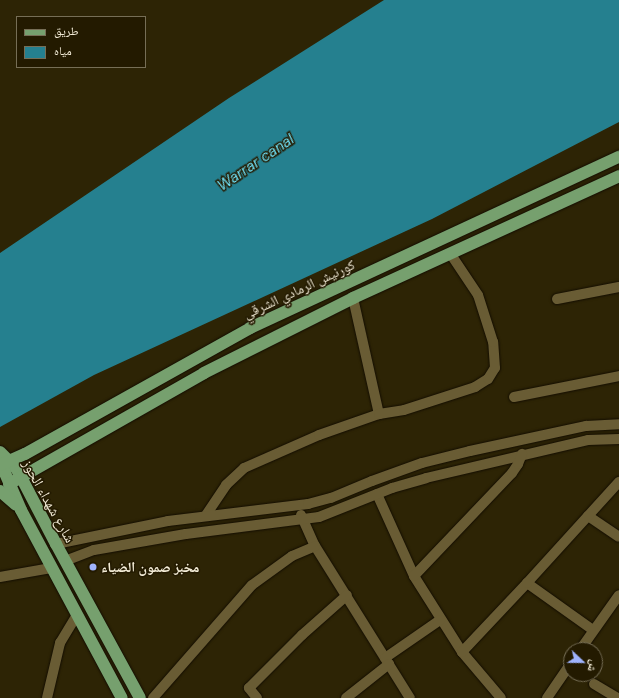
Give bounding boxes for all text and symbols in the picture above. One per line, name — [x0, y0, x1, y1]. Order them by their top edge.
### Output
legend — [16, 16, 146, 68]
text: طريق — [54, 23, 79, 39]
text: مياه — [54, 43, 72, 59]
water label: Warrar canal — [214, 131, 298, 195]
street label: كورنيش الرمادي الشرقي — [240, 256, 358, 322]
street label: شارع شهداء الحوز — [19, 457, 79, 545]
place label: مخبز صمون الضياء — [101, 559, 199, 575]
marker: مخبز صمون الضياء — [88, 562, 98, 572]
north arrow — [563, 642, 603, 682]
text: ش — [585, 658, 602, 674]

